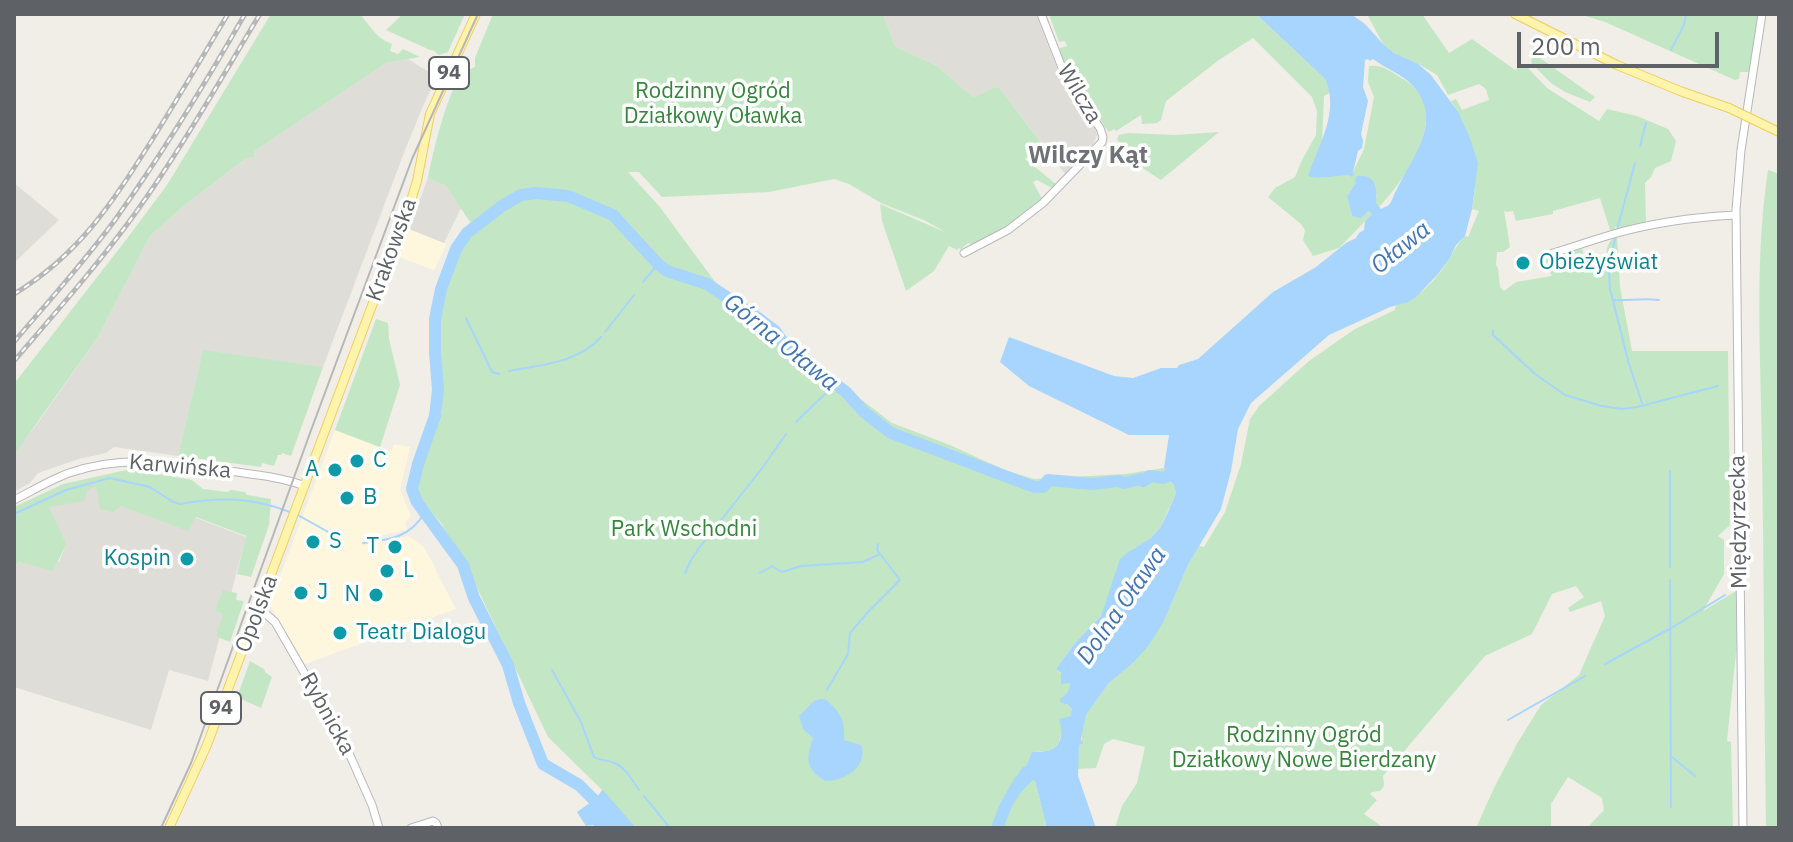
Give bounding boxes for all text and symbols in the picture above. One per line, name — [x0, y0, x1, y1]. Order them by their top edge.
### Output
scale bar — [1521, 16, 1723, 66]
text: 200 m — [1531, 30, 1601, 62]
road number: 94 — [429, 57, 469, 89]
street label: Wilcza — [1051, 60, 1107, 128]
park label: Rodzinny Ogród Działkowy Oławka — [624, 79, 802, 130]
district label: Wilczy Kąt — [1028, 142, 1148, 170]
street label: Krakowska — [361, 195, 423, 305]
water label: Oława — [1365, 215, 1437, 281]
place label: Obieżyświat — [1539, 250, 1658, 276]
marker: Obieżyświat — [1514, 254, 1532, 272]
water label: Górna Oława — [718, 288, 844, 398]
place label: C — [373, 448, 387, 474]
street label: Karwińska — [128, 449, 232, 485]
marker: C — [348, 452, 366, 470]
street label: Międzyrzecka — [1725, 455, 1753, 589]
place label: A — [305, 457, 319, 483]
marker: A — [326, 461, 344, 479]
place label: B — [363, 485, 377, 511]
marker: B — [338, 489, 356, 507]
park label: Park Wschodni — [611, 517, 757, 543]
place label: S — [329, 529, 342, 555]
marker: S — [304, 533, 322, 551]
place label: T — [366, 534, 379, 560]
marker: T — [386, 538, 404, 556]
water label: Dolna Oława — [1071, 542, 1173, 670]
place label: Kospin — [104, 546, 171, 572]
marker: Kospin — [178, 550, 196, 568]
place label: L — [403, 558, 414, 584]
marker: L — [378, 562, 396, 580]
street label: Opolska — [230, 572, 284, 656]
place label: J — [317, 580, 328, 606]
place label: N — [344, 582, 360, 608]
marker: J — [292, 584, 310, 602]
marker: N — [367, 586, 385, 604]
place label: Teatr Dialogu — [356, 620, 486, 646]
marker: Teatr Dialogu — [331, 624, 349, 642]
street label: Rybnicka — [294, 668, 360, 760]
road number: 94 — [201, 692, 241, 724]
park label: Rodzinny Ogród Działkowy Nowe Bierdzany — [1172, 723, 1436, 774]

